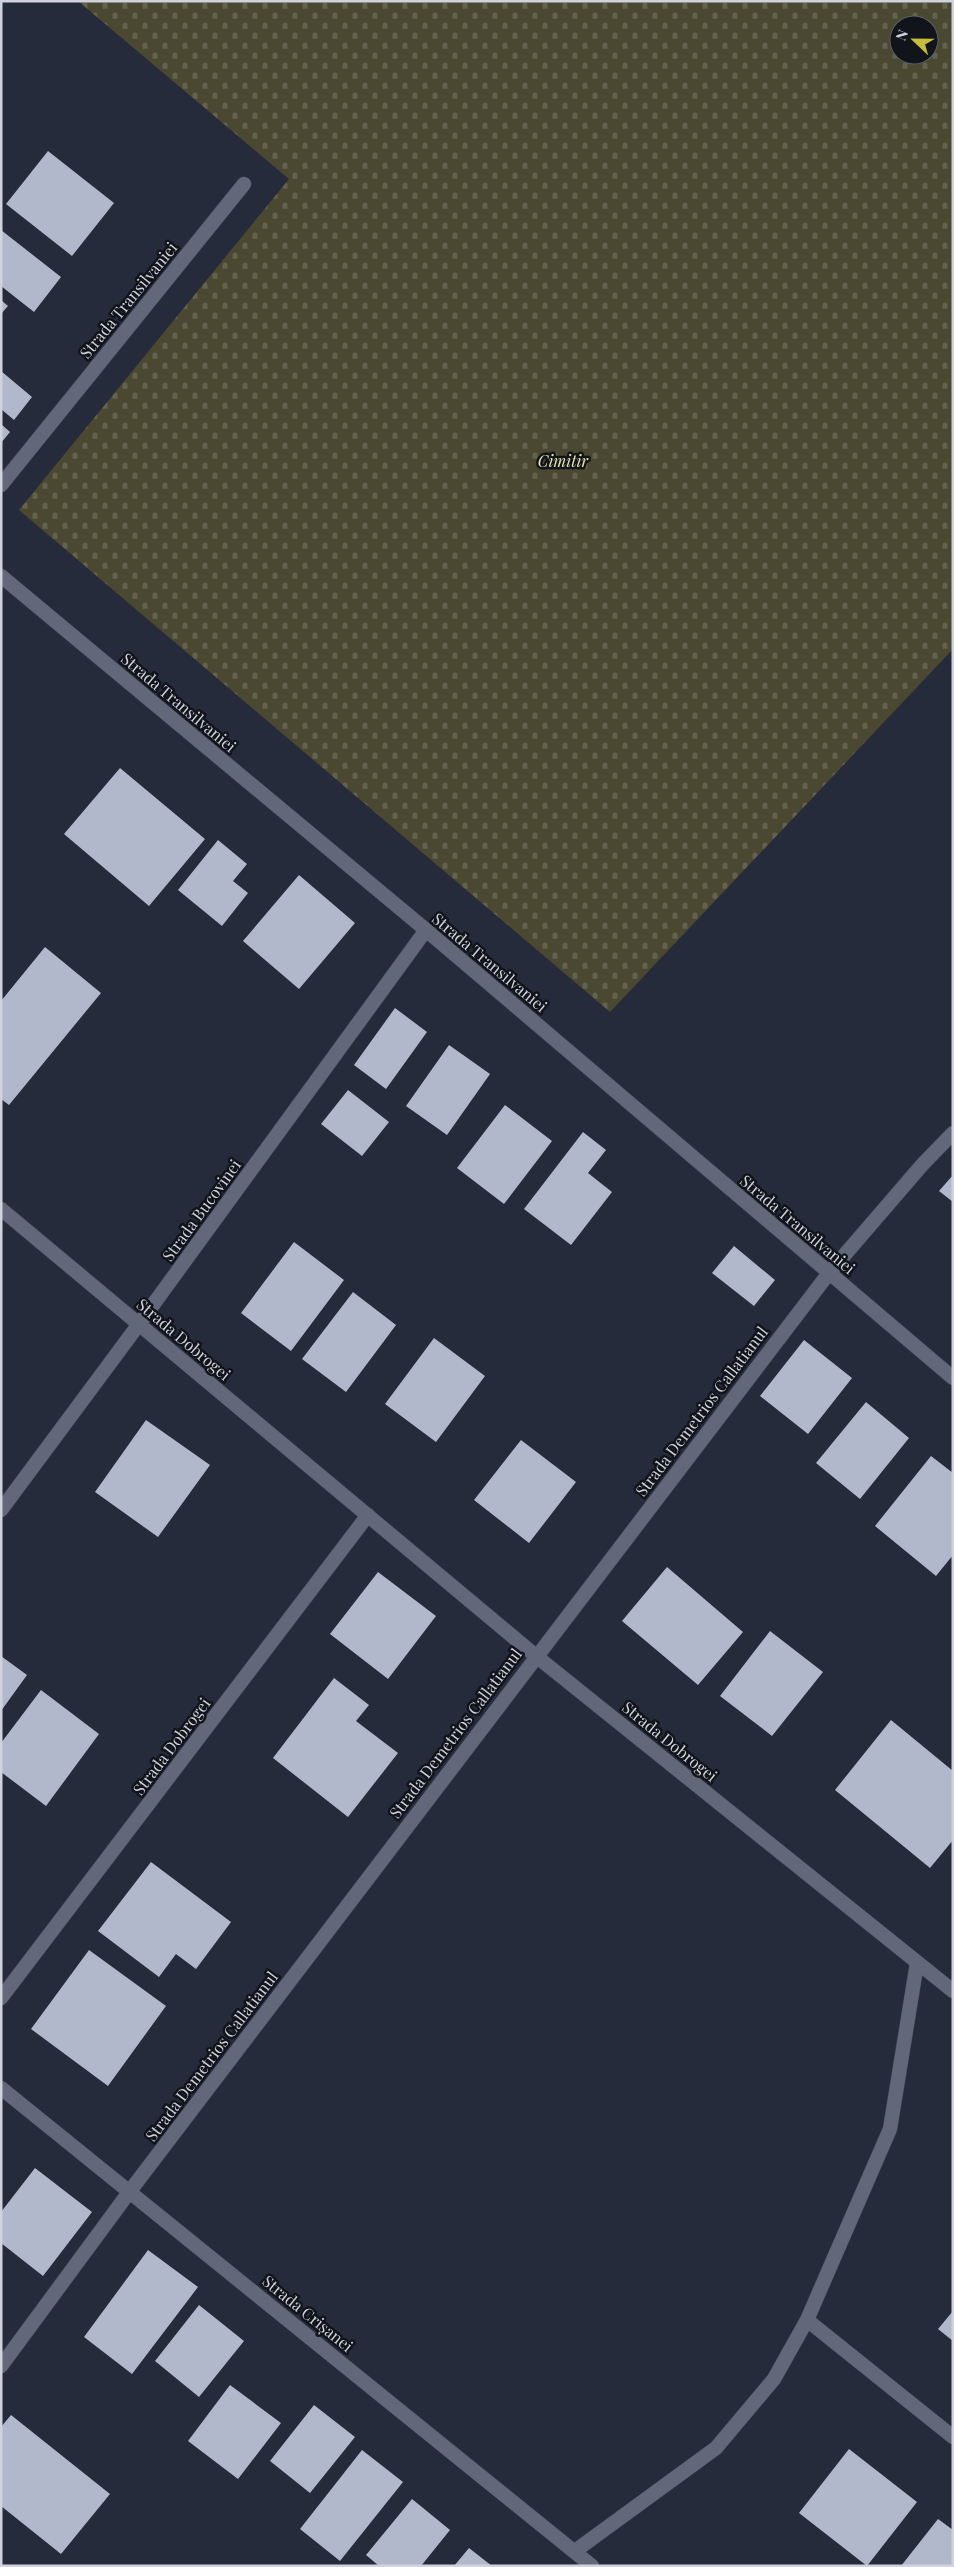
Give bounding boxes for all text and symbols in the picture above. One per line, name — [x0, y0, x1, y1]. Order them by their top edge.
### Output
north arrow — [889, 15, 939, 65]
text: N — [891, 27, 912, 43]
street label: Strada Transilvaniei — [75, 237, 182, 362]
park label: Cimitir — [538, 450, 589, 471]
street label: Strada Transilvaniei — [117, 648, 241, 756]
street label: Strada Transilvaniei — [428, 908, 552, 1016]
street label: Strada Bucovinei — [157, 1155, 245, 1265]
street label: Strada Transilvaniei — [736, 1170, 860, 1278]
street label: Strada Dobrogei — [133, 1294, 236, 1385]
street label: Strada Demetrios Callatianul — [630, 1321, 772, 1500]
street label: Strada Demetrios Callatianul — [384, 1643, 526, 1822]
street label: Strada Dobrogei — [128, 1693, 215, 1799]
street label: Strada Dobrogei — [618, 1696, 722, 1786]
street label: Strada Demetrios Callatianul — [140, 1966, 282, 2145]
street label: Strada Crișanei — [258, 2270, 358, 2357]

